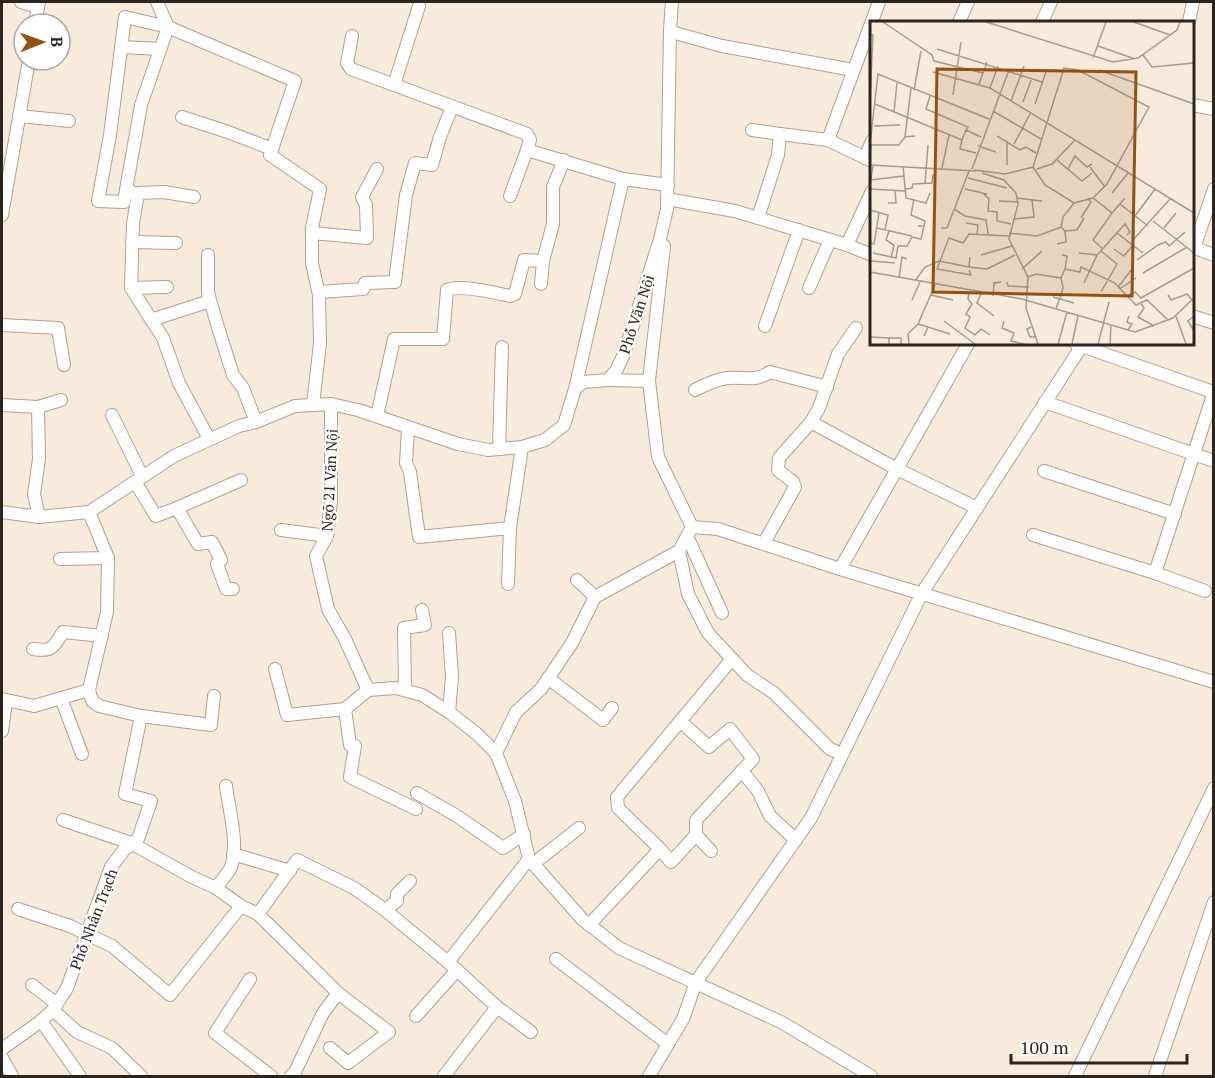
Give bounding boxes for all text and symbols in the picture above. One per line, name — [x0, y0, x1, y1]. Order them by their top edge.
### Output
north arrow — [12, 12, 72, 72]
inset map — [870, 21, 1194, 345]
text: B — [46, 36, 68, 47]
street label: Phố Văn Nội — [614, 272, 658, 356]
street label: Ngõ 21 Văn Nội — [316, 428, 342, 532]
street label: Phố Nhân Trạch — [65, 865, 122, 972]
scale bar — [1011, 1027, 1186, 1065]
text: 100 m — [1020, 1035, 1069, 1059]

